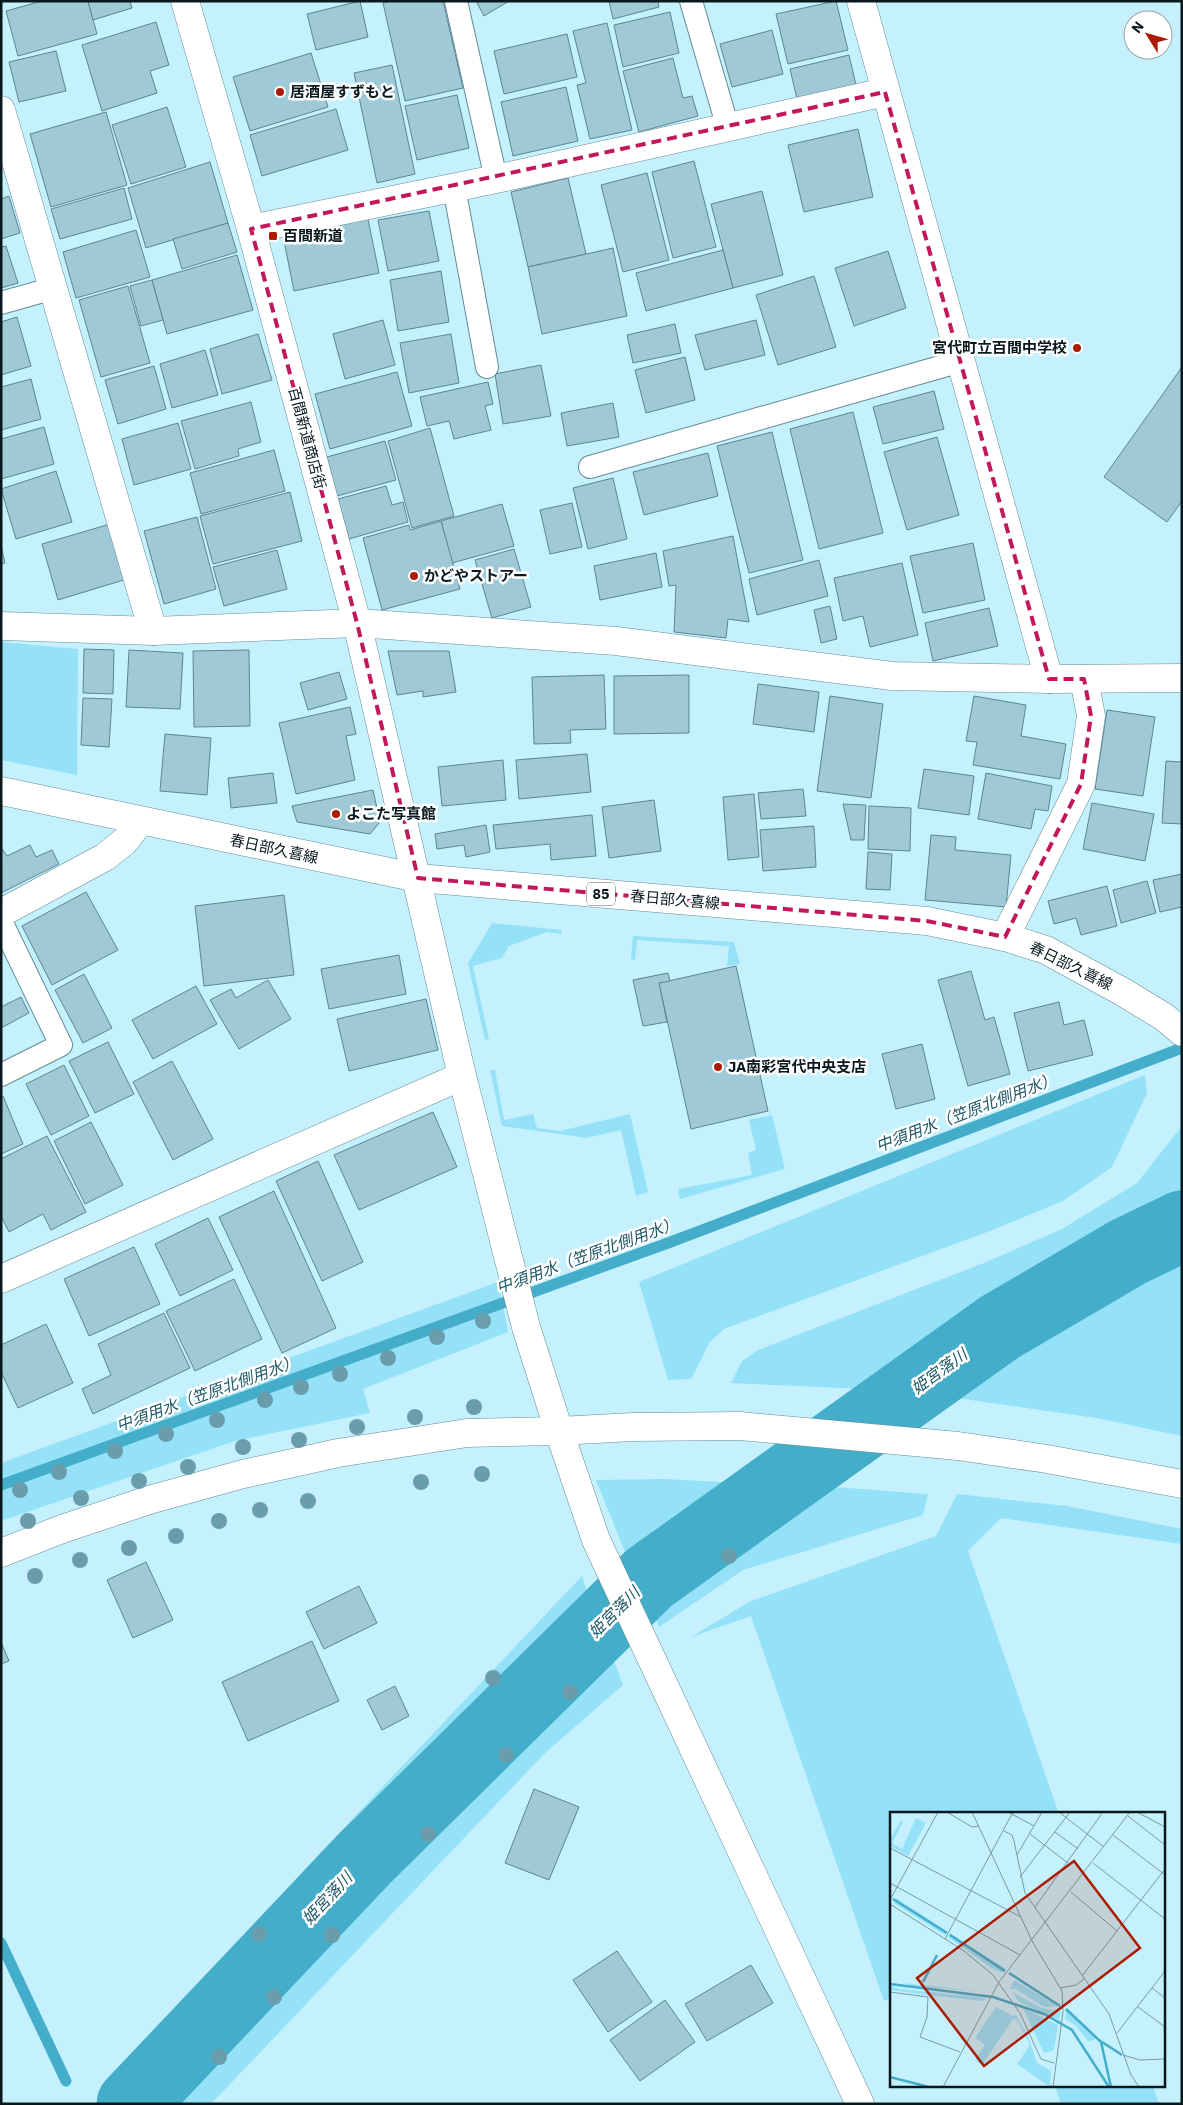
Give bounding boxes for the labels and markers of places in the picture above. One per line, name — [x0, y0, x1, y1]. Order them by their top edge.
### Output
place label: 居酒屋すずもと — [290, 82, 395, 101]
marker: 居酒屋すずもと — [274, 86, 286, 98]
place label: 百間新道 — [283, 226, 343, 245]
marker: 百間新道 — [267, 230, 279, 242]
place label: 宮代町立百間中学校 — [932, 338, 1067, 357]
marker: 宮代町立百間中学校 — [1071, 342, 1083, 354]
place label: かどやストアー — [424, 566, 528, 585]
marker: かどやストアー — [408, 570, 420, 582]
place label: よこた写真館 — [346, 804, 436, 823]
marker: よこた写真館 — [330, 808, 342, 820]
place label: JA南彩宮代中央支店 — [728, 1057, 866, 1076]
marker: JA南彩宮代中央支店 — [712, 1061, 724, 1073]

